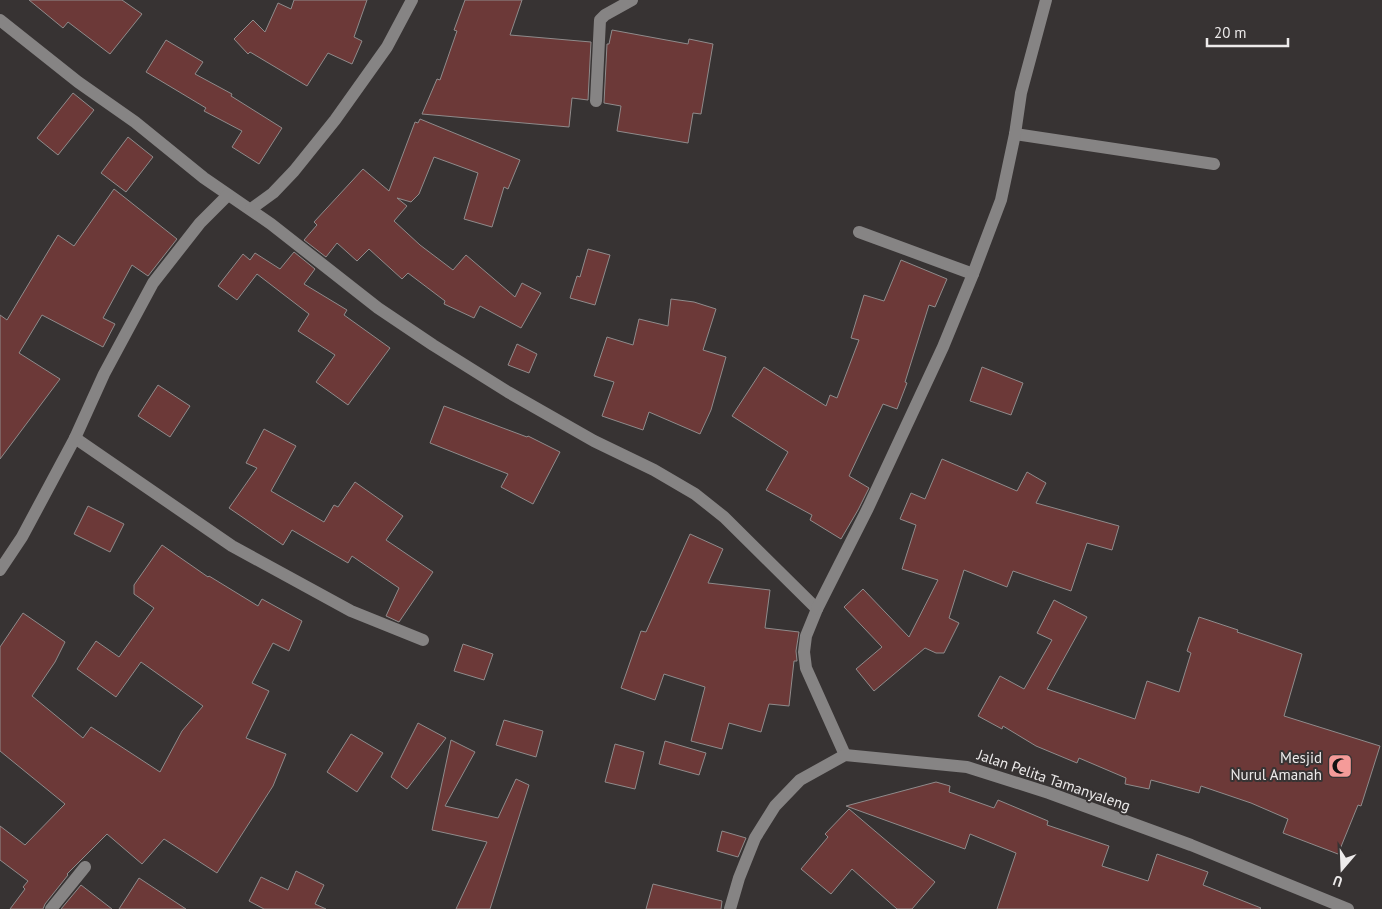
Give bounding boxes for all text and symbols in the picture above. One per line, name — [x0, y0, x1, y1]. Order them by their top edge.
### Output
scale bar — [1207, 15, 1288, 47]
text: 20 m — [1214, 23, 1247, 42]
street label: Jalan Pelita Tamanyaleng — [974, 745, 1133, 815]
place label: Mesjid Nurul Amanah — [1230, 748, 1322, 784]
mosque icon: Mesjid Nurul Amanah — [1327, 753, 1353, 779]
north arrow — [1317, 844, 1367, 894]
text: U — [1331, 871, 1345, 891]

